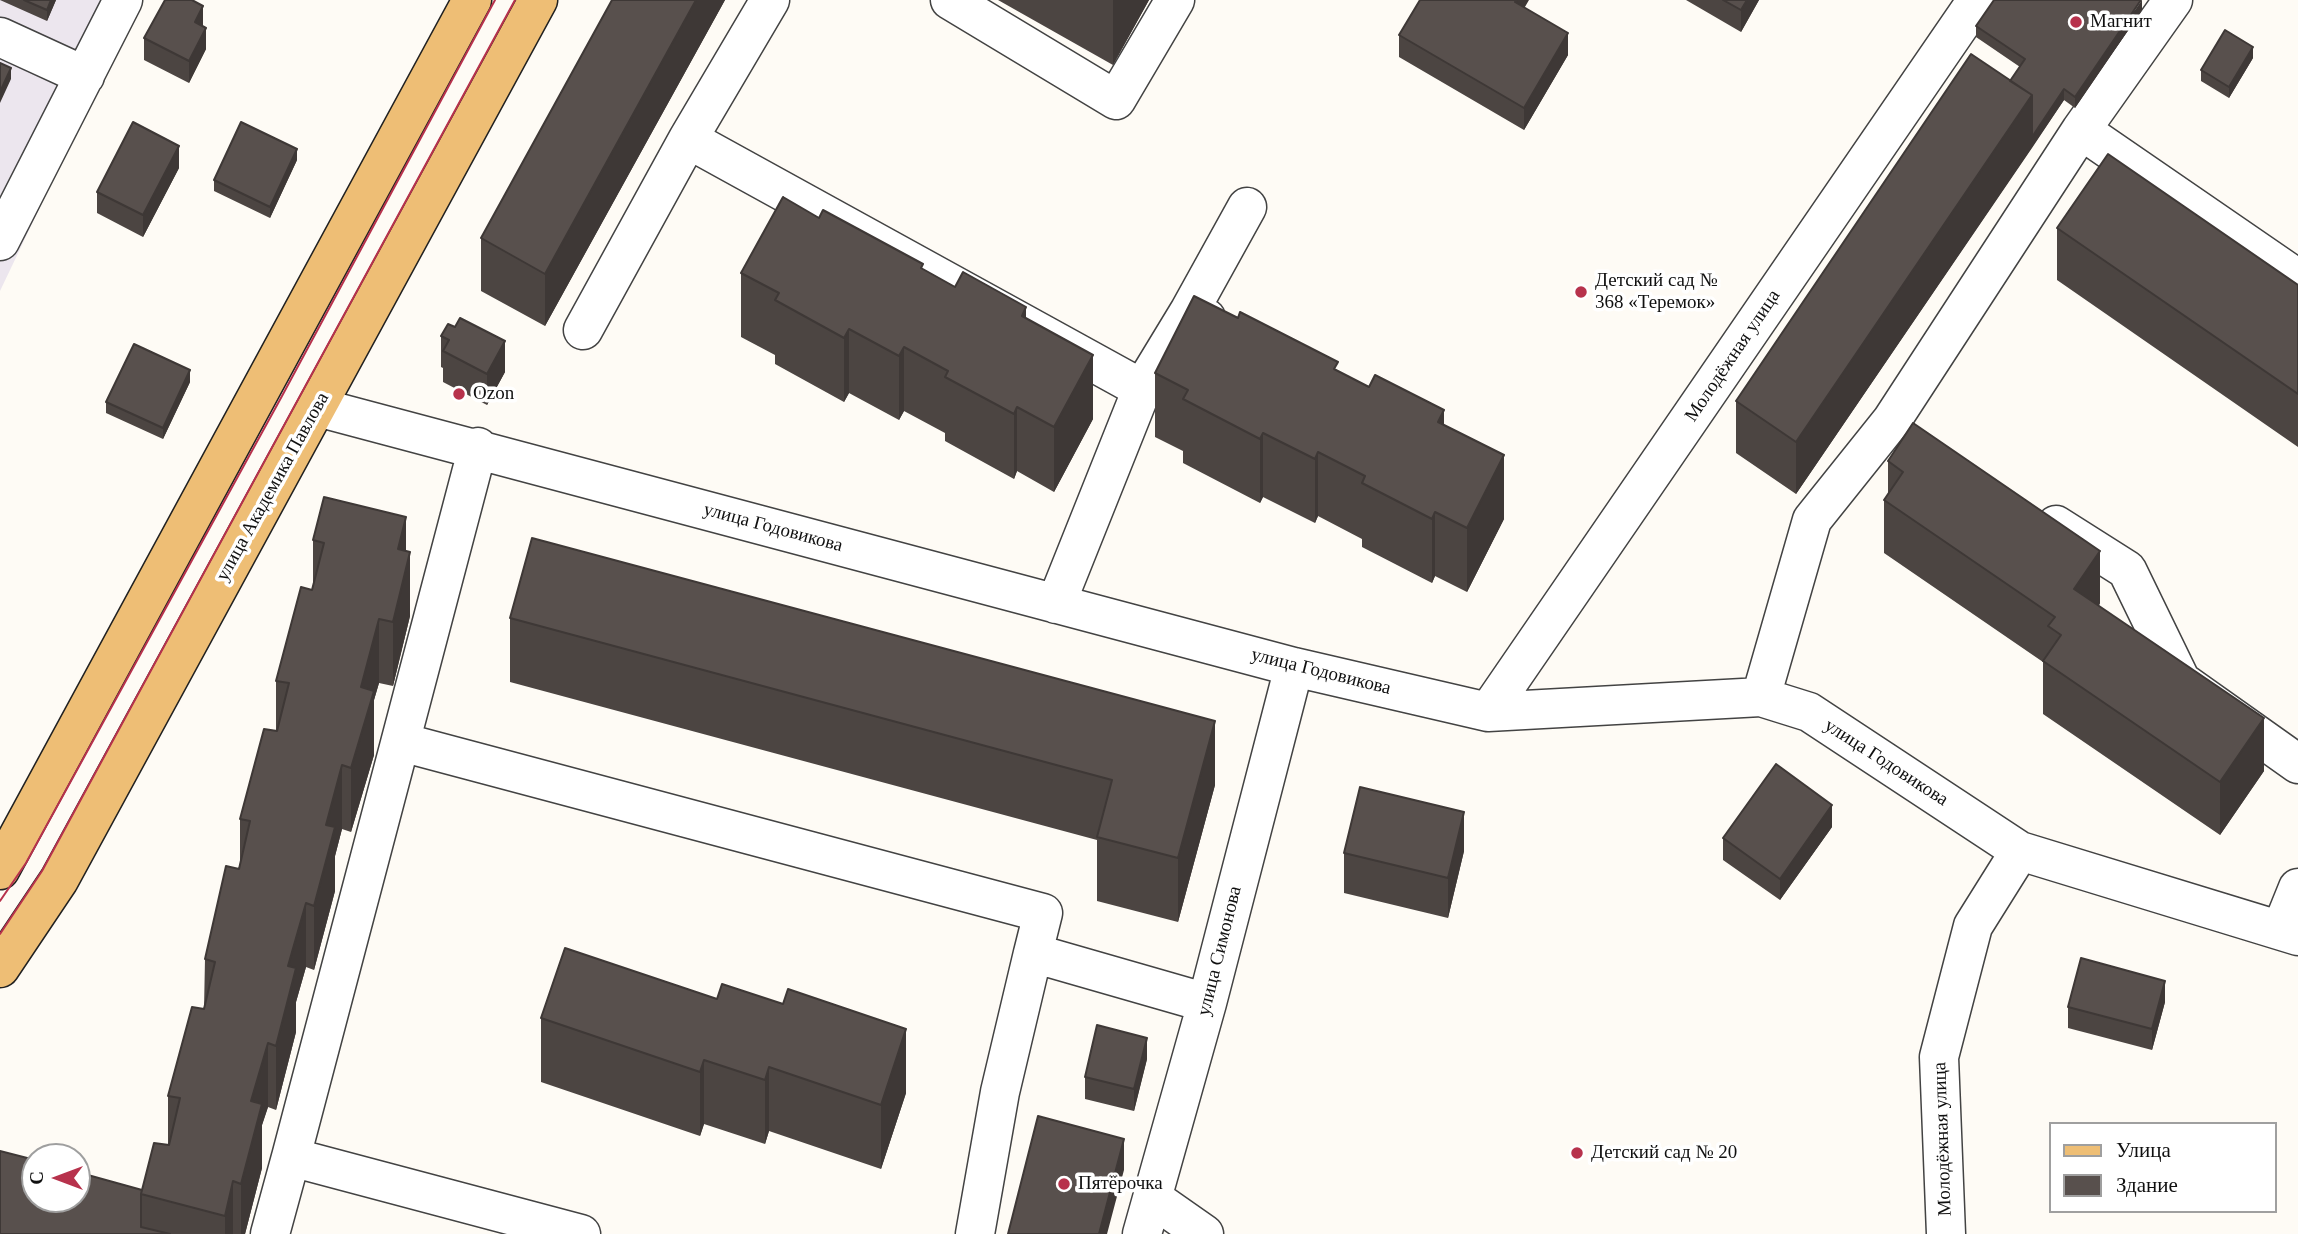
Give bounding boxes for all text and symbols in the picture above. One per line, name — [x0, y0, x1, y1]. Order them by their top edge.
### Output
place label: Магнит — [2090, 11, 2152, 33]
marker: Магнит — [2068, 14, 2084, 30]
place label: Детский сад № 368 «Теремок» — [1595, 270, 1718, 314]
marker: Детский сад № 368 «Теремок» — [1573, 284, 1589, 300]
street label: Молодёжная улица — [1680, 286, 1786, 426]
place label: Ozon — [473, 383, 514, 405]
marker: Ozon — [451, 386, 467, 402]
street label: улица Академика Павлова — [212, 389, 334, 585]
street label: улица Годовикова — [701, 498, 845, 558]
street label: улица Годовикова — [1249, 644, 1393, 700]
street label: улица Годовикова — [1820, 714, 1952, 812]
street label: улица Симонова — [1193, 884, 1247, 1018]
street label: Молодёжная улица — [1929, 1061, 1957, 1217]
legend — [2050, 1122, 2277, 1213]
text: Улица — [2116, 1138, 2171, 1162]
place label: Детский сад № 20 — [1591, 1142, 1737, 1164]
north arrow — [21, 1143, 91, 1213]
marker: Детский сад № 20 — [1569, 1145, 1585, 1161]
text: С — [26, 1171, 47, 1185]
place label: Пятёрочка — [1078, 1173, 1163, 1195]
text: Здание — [2116, 1173, 2178, 1197]
marker: Пятёрочка — [1056, 1176, 1072, 1192]

